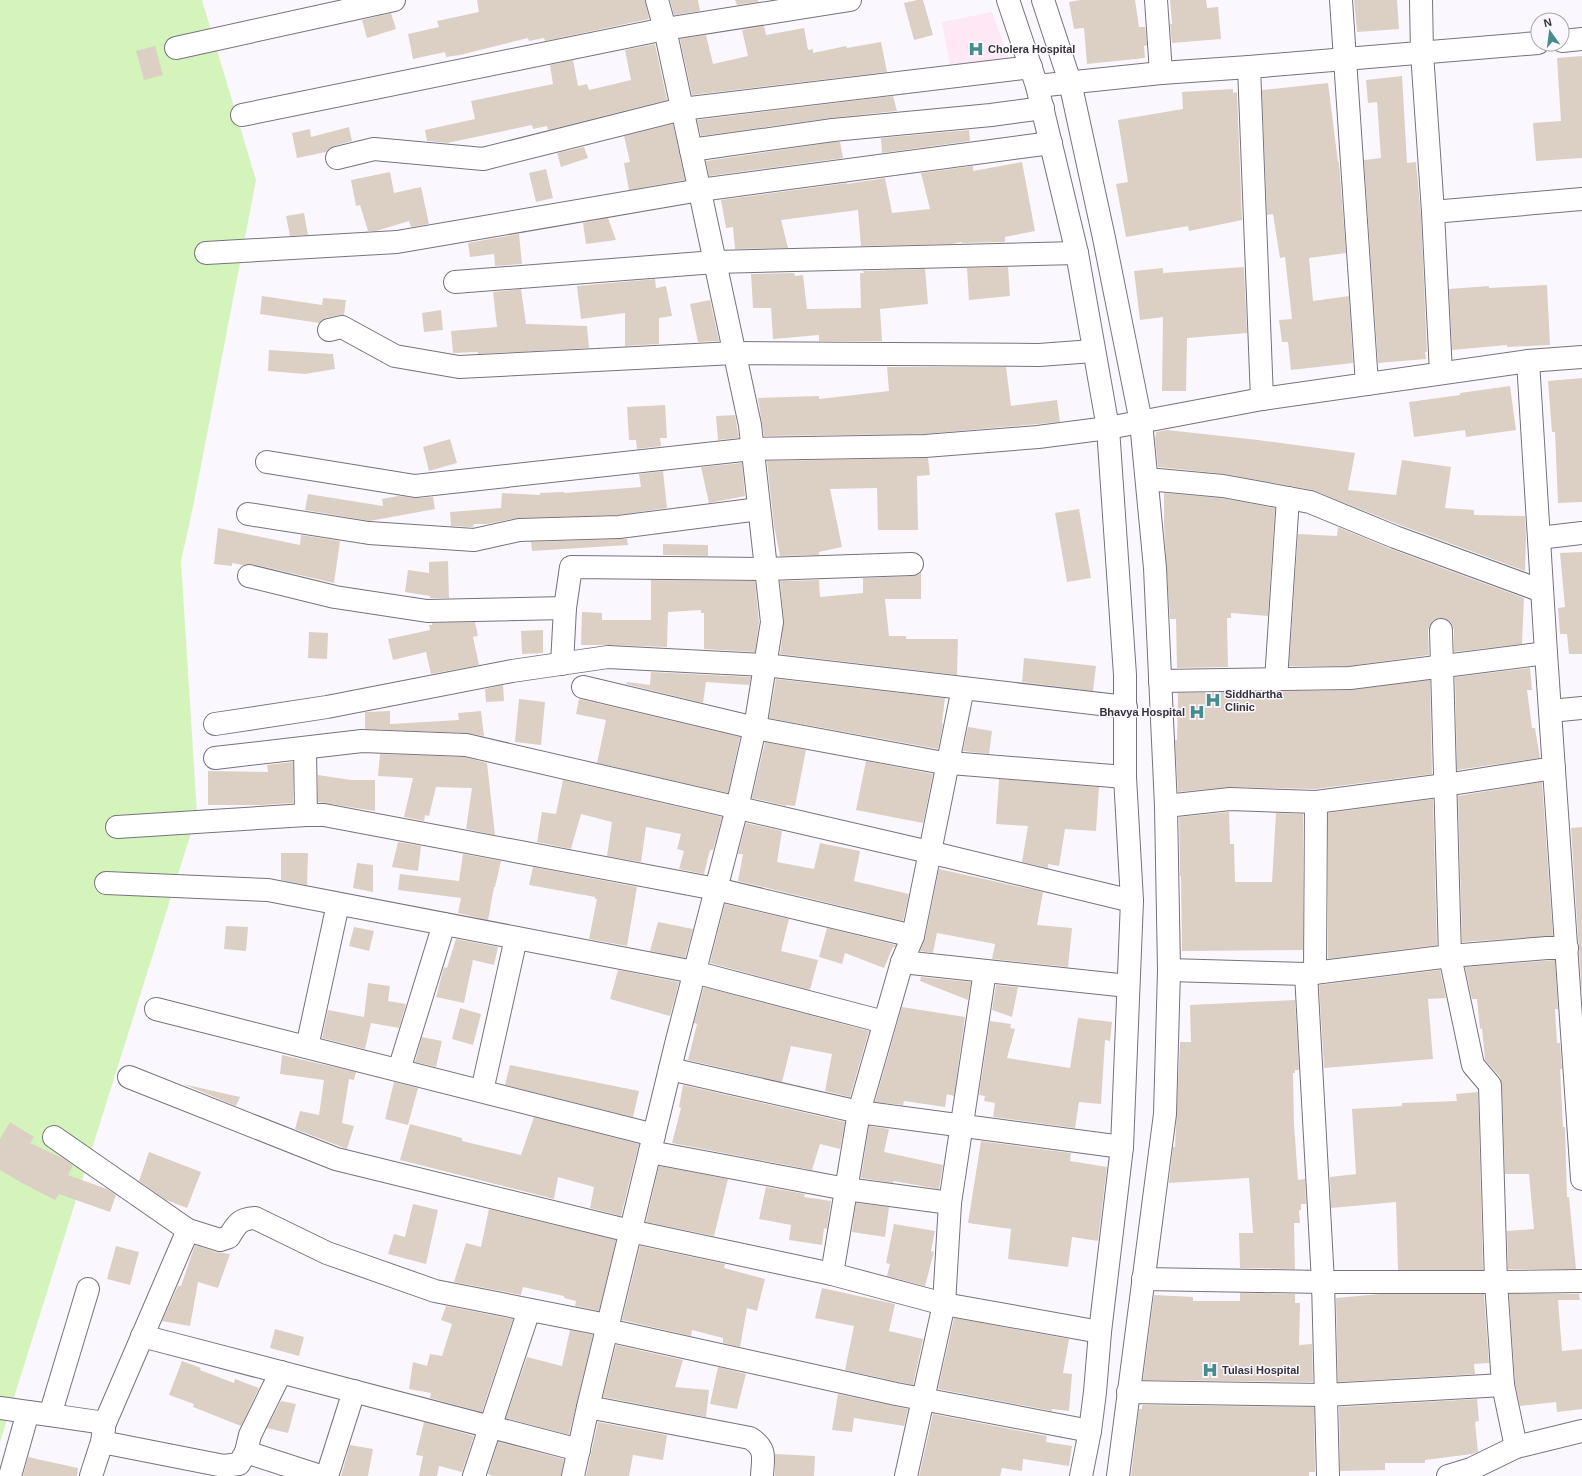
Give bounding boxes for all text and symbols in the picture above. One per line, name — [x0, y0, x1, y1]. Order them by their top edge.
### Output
north arrow — [1530, 12, 1570, 52]
text: N — [1542, 16, 1553, 29]
hospital icon: Cholera Hospital — [967, 40, 985, 58]
place label: Cholera Hospital — [988, 43, 1075, 55]
place label: Siddhartha Clinic — [1225, 688, 1283, 713]
hospital icon: Siddhartha Clinic — [1204, 691, 1222, 709]
hospital icon: Bhavya Hospital — [1188, 703, 1206, 721]
place label: Bhavya Hospital — [1099, 706, 1185, 718]
hospital icon: Tulasi Hospital — [1201, 1361, 1219, 1379]
place label: Tulasi Hospital — [1222, 1364, 1299, 1376]

